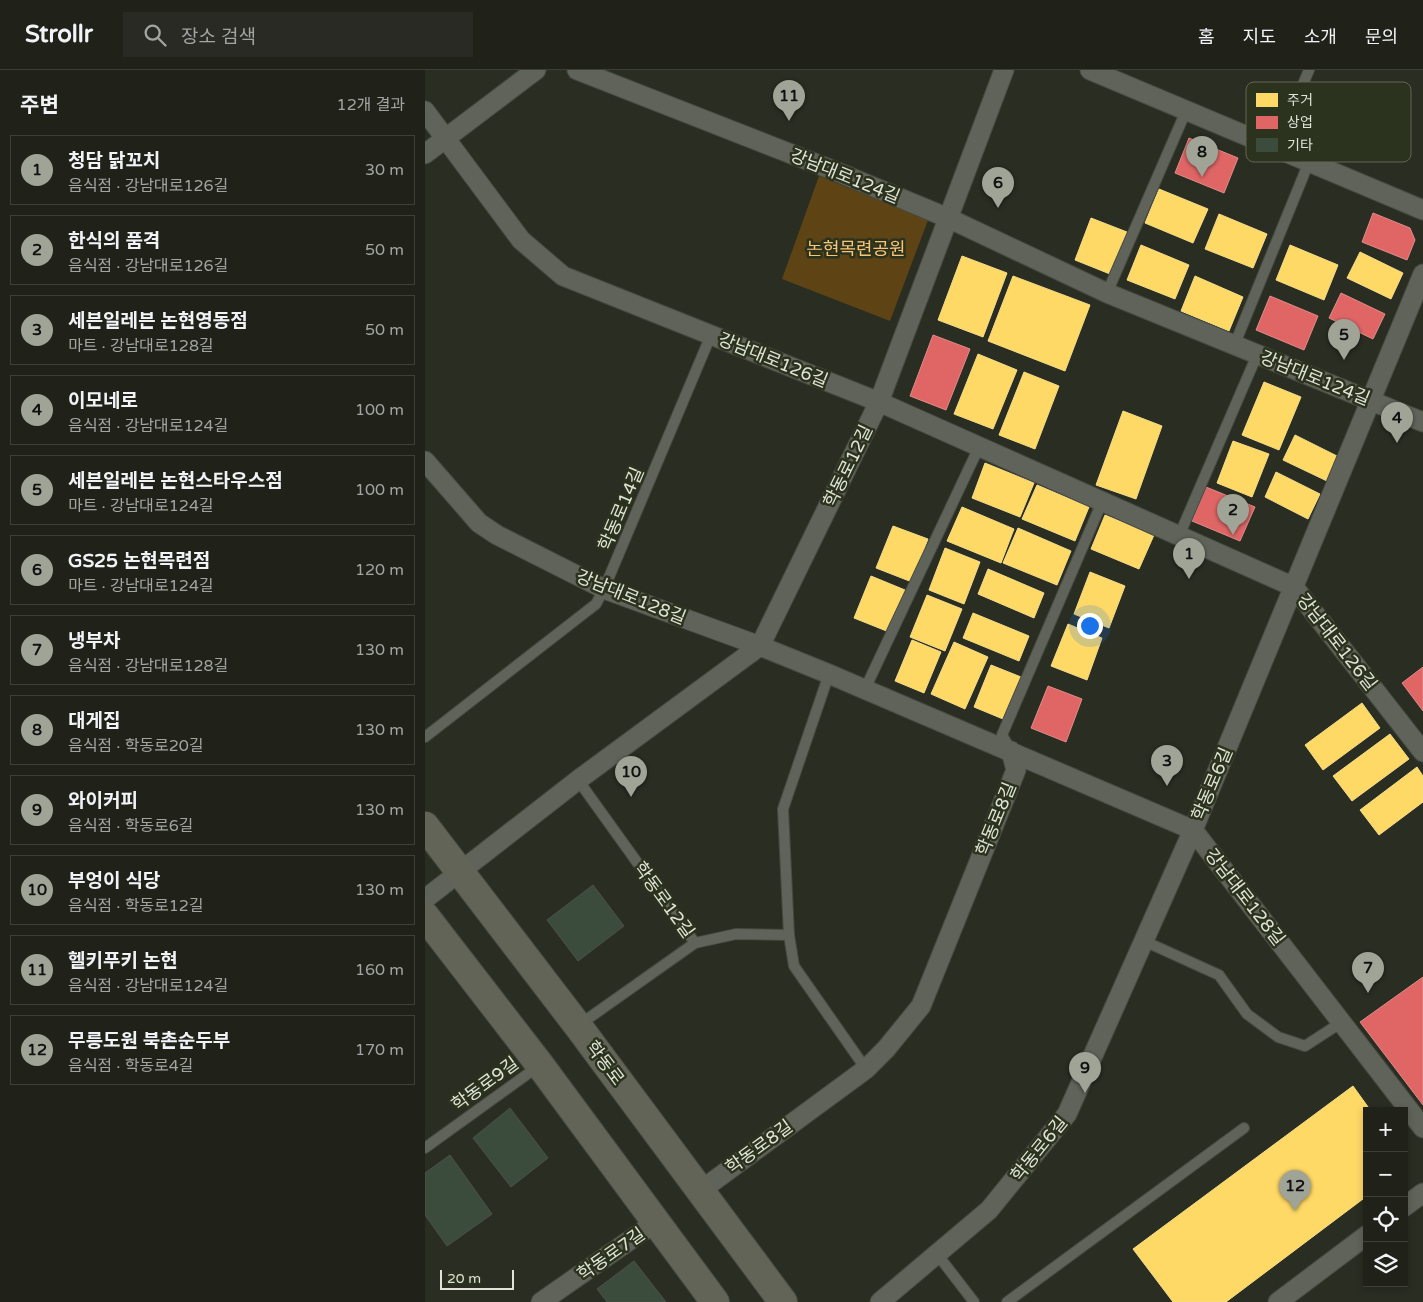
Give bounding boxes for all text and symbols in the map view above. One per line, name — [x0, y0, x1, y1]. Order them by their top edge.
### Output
search box — [123, 12, 473, 57]
text: Strollr — [25, 20, 93, 49]
icon: search — [141, 21, 169, 49]
text: 장소 검색 — [181, 26, 256, 48]
text: 홈 — [1198, 26, 1215, 48]
text: 지도 — [1243, 26, 1276, 48]
text: 소개 — [1304, 26, 1337, 48]
text: 문의 — [1365, 26, 1398, 48]
pin: 11 — [773, 80, 805, 121]
legend — [1246, 82, 1411, 162]
text: 주거 — [1287, 92, 1313, 109]
text: 주변 — [20, 93, 59, 118]
text: 12개 결과 — [337, 95, 405, 115]
text: 상업 — [1287, 114, 1313, 131]
pin: 8 — [1186, 136, 1218, 177]
text: 기타 — [1287, 137, 1313, 154]
street label: 강남대로124길 — [787, 144, 903, 208]
text: 청담 닭꼬치 — [68, 150, 160, 172]
text: 1 — [32, 160, 42, 180]
text: 30 m — [365, 160, 404, 180]
pin: 6 — [982, 167, 1014, 208]
text: 음식점 · 강남대로126길 — [68, 176, 228, 196]
text: 한식의 품격 — [68, 230, 160, 252]
park label: 논현목련공원 — [806, 238, 906, 260]
text: 2 — [32, 240, 42, 260]
text: 50 m — [365, 240, 404, 260]
text: 음식점 · 강남대로126길 — [68, 256, 228, 276]
text: 세븐일레븐 논현영동점 — [68, 310, 248, 332]
pin: 5 — [1328, 319, 1360, 360]
text: 3 — [32, 320, 42, 340]
text: 50 m — [365, 320, 404, 340]
street label: 강남대로126길 — [715, 328, 831, 392]
text: 마트 · 강남대로128길 — [68, 336, 214, 356]
street label: 강남대로124길 — [1257, 346, 1373, 410]
text: 이모네로 — [68, 390, 138, 412]
text: 4 — [32, 400, 42, 420]
text: 100 m — [355, 400, 404, 420]
pin: 4 — [1381, 402, 1413, 443]
text: 음식점 · 강남대로124길 — [68, 416, 228, 436]
street label: 학동로12길 — [819, 421, 877, 511]
street label: 학동로14길 — [594, 464, 648, 554]
text: 세븐일레븐 논현스타우스점 — [68, 470, 283, 492]
text: 5 — [32, 480, 42, 500]
text: 100 m — [355, 480, 404, 500]
pin: 2 — [1217, 494, 1249, 535]
text: 마트 · 강남대로124길 — [68, 496, 214, 516]
pin: 1 — [1173, 538, 1205, 579]
text: GS25 논현목련점 — [68, 550, 210, 572]
text: 6 — [32, 560, 42, 580]
text: 120 m — [355, 560, 404, 580]
street label: 강남대로128길 — [573, 565, 689, 629]
text: 마트 · 강남대로124길 — [68, 576, 214, 596]
street label: 강남대로126길 — [1292, 589, 1382, 695]
your location — [1077, 613, 1103, 639]
text: 냉부차 — [68, 630, 120, 652]
text: 7 — [32, 640, 42, 660]
text: 130 m — [355, 640, 404, 660]
text: 음식점 · 강남대로128길 — [68, 656, 228, 676]
text: 대게집 — [68, 710, 120, 732]
text: 8 — [32, 720, 42, 740]
text: 130 m — [355, 720, 404, 740]
text: 음식점 · 학동로20길 — [68, 736, 204, 756]
street label: 학동로6길 — [1187, 744, 1237, 824]
pin: 3 — [1151, 745, 1183, 786]
pin: 10 — [615, 756, 647, 797]
street label: 학동로8길 — [971, 779, 1021, 859]
text: 와이커피 — [68, 790, 138, 812]
text: 9 — [32, 800, 42, 820]
text: 130 m — [355, 800, 404, 820]
text: 음식점 · 학동로6길 — [68, 816, 194, 836]
street label: 강남대로128길 — [1200, 844, 1290, 950]
street label: 학동로12길 — [629, 858, 699, 942]
text: 부엉이 식당 — [68, 870, 160, 892]
text: 10 — [27, 880, 47, 900]
text: 130 m — [355, 880, 404, 900]
text: 음식점 · 학동로12길 — [68, 896, 204, 916]
text: 헬키푸키 논현 — [68, 950, 178, 972]
pin: 7 — [1352, 952, 1384, 993]
text: 11 — [27, 960, 47, 980]
text: 160 m — [355, 960, 404, 980]
text: 음식점 · 강남대로124길 — [68, 976, 228, 996]
text: 무릉도원 북촌순두부 — [68, 1030, 230, 1052]
street label: 학동로 — [581, 1037, 629, 1089]
text: 12 — [27, 1040, 47, 1060]
text: 170 m — [355, 1040, 404, 1060]
street label: 학동로9길 — [447, 1052, 523, 1116]
pin: 9 — [1069, 1052, 1101, 1093]
text: 음식점 · 학동로4길 — [68, 1056, 194, 1076]
map controls — [1363, 1107, 1408, 1287]
button: + — [1363, 1107, 1408, 1152]
street label: 학동로6길 — [1006, 1112, 1072, 1186]
street label: 학동로8길 — [721, 1115, 797, 1179]
button: − — [1363, 1152, 1408, 1197]
pin: 12 — [1279, 1170, 1311, 1211]
button: locate — [1363, 1197, 1408, 1242]
street label: 학동로7길 — [573, 1223, 649, 1285]
button: layers — [1363, 1242, 1408, 1287]
scale bar — [440, 1267, 514, 1290]
text: 20 m — [447, 1270, 481, 1287]

